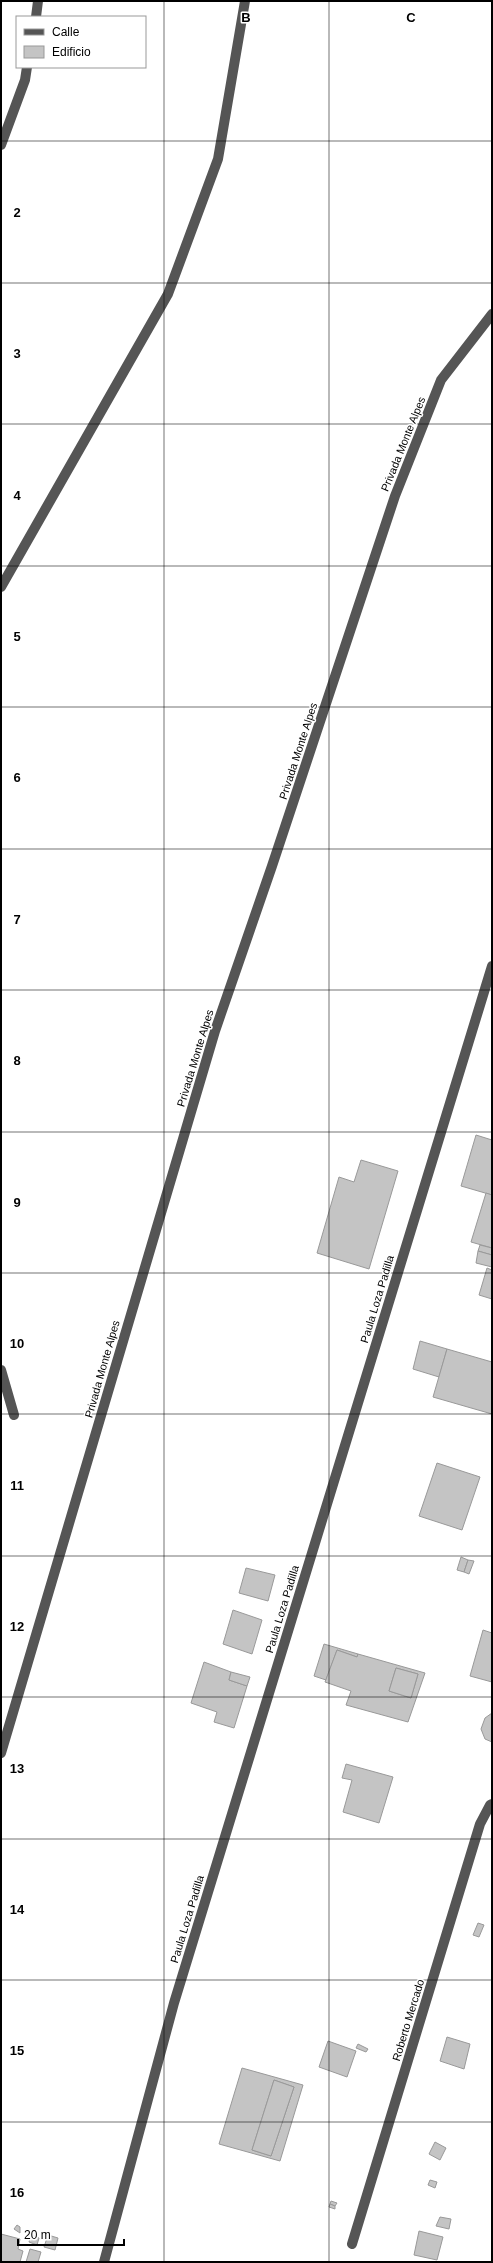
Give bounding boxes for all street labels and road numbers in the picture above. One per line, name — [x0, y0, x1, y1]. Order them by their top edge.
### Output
street label: Privada Monte Alpes — [379, 395, 428, 493]
street label: Privada Monte Alpes — [277, 701, 319, 801]
street label: Privada Monte Alpes — [175, 1008, 216, 1108]
street label: Paula Loza Padilla — [358, 1253, 396, 1344]
street label: Privada Monte Alpes — [82, 1318, 122, 1419]
street label: Paula Loza Padilla — [263, 1563, 301, 1654]
street label: Paula Loza Padilla — [168, 1873, 206, 1964]
street label: Roberto Mercado — [390, 1978, 426, 2062]

